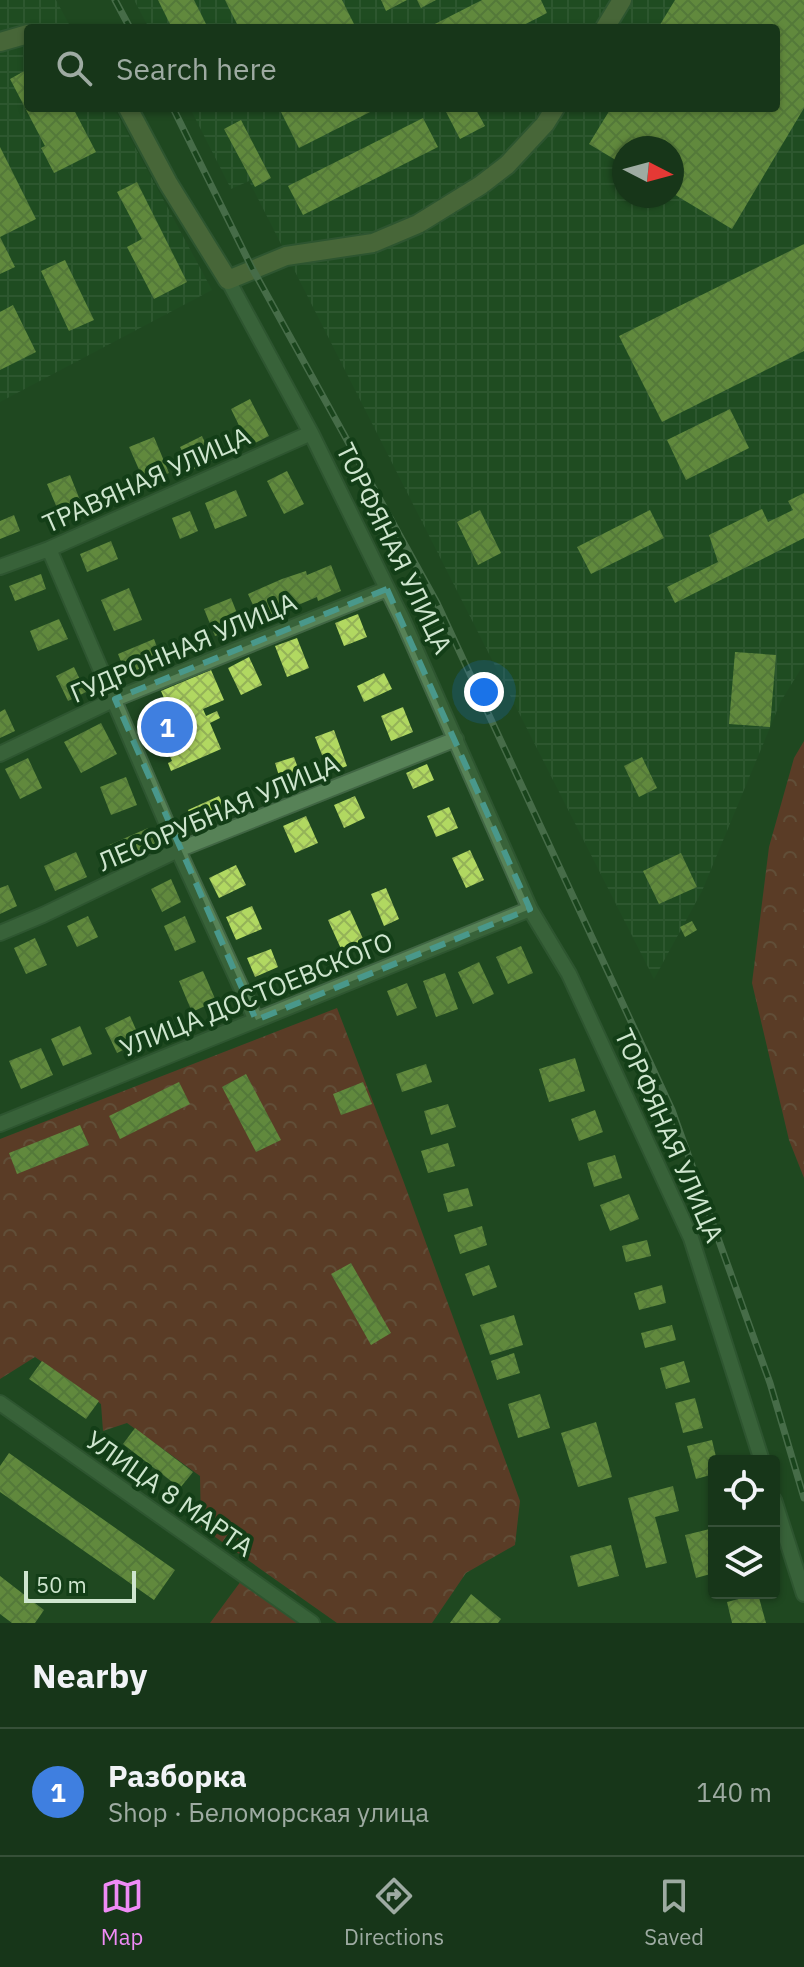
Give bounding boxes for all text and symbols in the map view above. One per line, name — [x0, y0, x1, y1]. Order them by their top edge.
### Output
search box — [24, 24, 780, 112]
icon: search — [52, 46, 96, 90]
text: Search here — [116, 49, 277, 88]
north arrow — [612, 136, 684, 208]
street label: ТРАВЯНАЯ УЛИЦА — [37, 418, 255, 540]
street label: ТОРФЯНАЯ УЛИЦА — [329, 437, 461, 659]
street label: ГУДРОННАЯ УЛИЦА — [65, 584, 302, 710]
your location — [464, 672, 504, 712]
pin: 1 — [141, 697, 193, 757]
street label: ЛЕСОРУБНАЯ УЛИЦА — [92, 746, 344, 878]
street label: УЛИЦА ДОСТОЕВСКОГО — [115, 924, 397, 1064]
street label: ТОРФЯНАЯ УЛИЦА — [608, 1023, 733, 1248]
street label: УЛИЦА 8 МАРТА — [79, 1423, 261, 1564]
map controls — [708, 1455, 780, 1599]
button: locate — [708, 1455, 780, 1527]
button: layers — [708, 1527, 780, 1599]
scale bar — [24, 1567, 136, 1603]
text: 50 m — [36, 1570, 87, 1599]
text: Nearby — [32, 1653, 147, 1697]
text: Разборка — [108, 1756, 247, 1795]
text: 1 — [50, 1775, 66, 1809]
text: 140 m — [696, 1775, 772, 1809]
text: Shop · Беломорская улица — [108, 1795, 429, 1829]
tab: Map — [100, 1874, 144, 1951]
tab: Directions — [344, 1874, 444, 1951]
tab: Saved — [644, 1874, 704, 1951]

